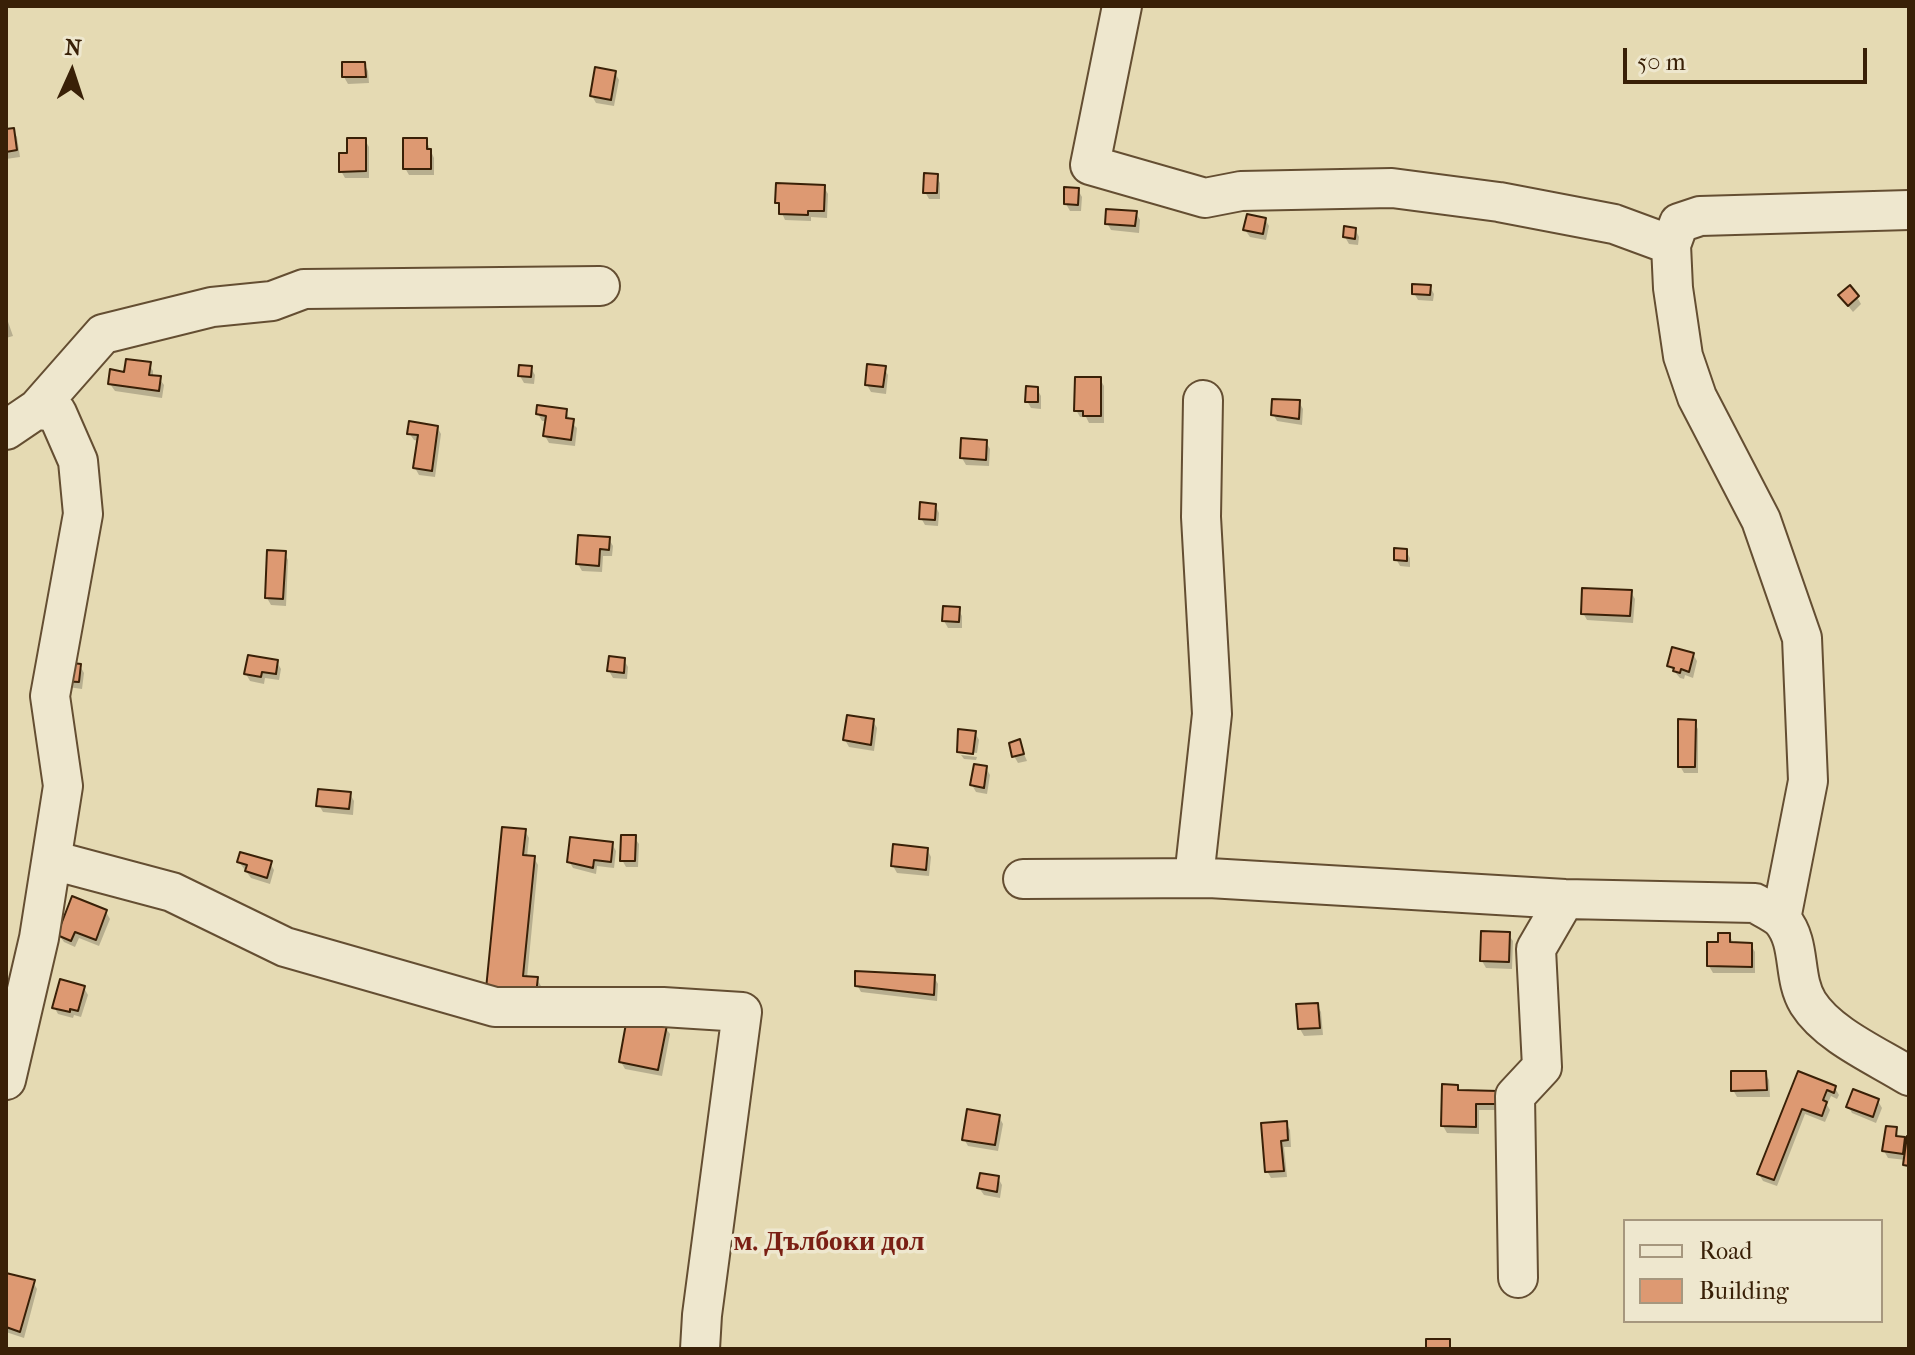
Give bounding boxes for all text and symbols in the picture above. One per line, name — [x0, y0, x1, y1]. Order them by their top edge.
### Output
north arrow — [32, 32, 112, 112]
scale bar — [1627, 32, 1871, 82]
text: N — [64, 35, 82, 61]
text: 50 m — [1637, 48, 1686, 76]
legend — [1623, 1219, 1883, 1323]
district label: м. Дълбоки дол — [733, 1226, 925, 1260]
text: Road — [1699, 1237, 1752, 1265]
text: Building — [1699, 1277, 1789, 1305]

